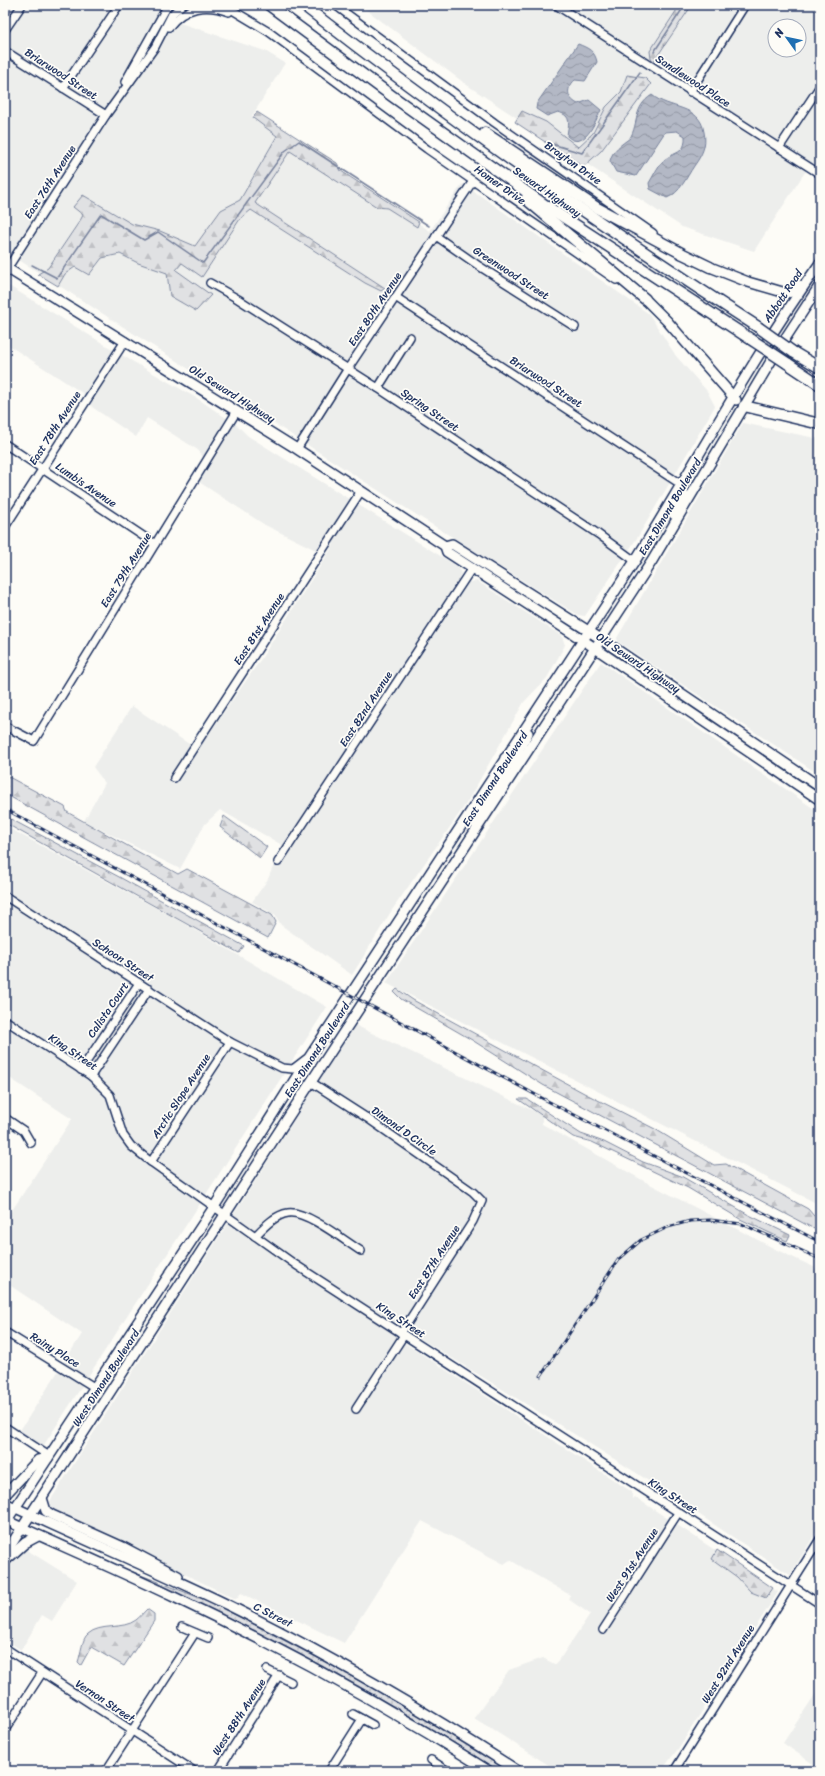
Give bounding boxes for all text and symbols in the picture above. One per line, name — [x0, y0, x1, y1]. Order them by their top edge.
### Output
north arrow — [767, 18, 807, 58]
text: N — [768, 24, 789, 42]
street label: Briarwood Street — [21, 43, 101, 105]
street label: Sandlewood Place — [652, 50, 735, 113]
street label: Brayton Drive — [540, 136, 606, 190]
street label: East 76th Avenue — [19, 141, 82, 223]
street label: Homer Drive — [470, 160, 530, 210]
street label: Seward Highway — [509, 161, 585, 223]
street label: Greenwood Street — [469, 241, 553, 305]
street label: Abbott Road — [758, 265, 808, 327]
street label: East 80th Avenue — [343, 267, 407, 350]
street label: Briarwood Street — [506, 351, 586, 413]
street label: Old Seward Highway — [185, 360, 279, 428]
street label: Spring Street — [397, 383, 463, 437]
street label: East 78th Avenue — [24, 386, 87, 469]
street label: East Dimond Boulevard — [633, 454, 707, 559]
street label: Lumbis Avenue — [51, 457, 121, 513]
street label: East 79th Avenue — [95, 528, 157, 611]
street label: East 81st Avenue — [228, 588, 290, 669]
street label: Old Seward Highway — [592, 628, 685, 699]
street label: East 82nd Avenue — [334, 667, 398, 751]
street label: East Dimond Boulevard — [457, 727, 534, 830]
street label: Schoon Street — [89, 933, 158, 987]
street label: Calista Court — [82, 978, 134, 1042]
street label: East Dimond Boulevard — [279, 998, 356, 1101]
street label: King Street — [44, 1028, 102, 1076]
street label: Arctic Slope Avenue — [146, 1049, 216, 1143]
street label: Dimond D Circle — [367, 1101, 441, 1161]
street label: East 87th Avenue — [403, 1220, 466, 1303]
street label: King Street — [372, 1297, 430, 1343]
street label: West Dimond Boulevard — [67, 1325, 145, 1430]
street label: Rainy Place — [26, 1327, 84, 1373]
street label: King Street — [644, 1473, 702, 1519]
street label: West 91st Avenue — [601, 1523, 664, 1606]
street label: C Street — [250, 1597, 296, 1633]
street label: West 92nd Avenue — [696, 1620, 760, 1707]
street label: West 88th Avenue — [207, 1674, 271, 1759]
street label: Vernon Street — [71, 1675, 139, 1728]

